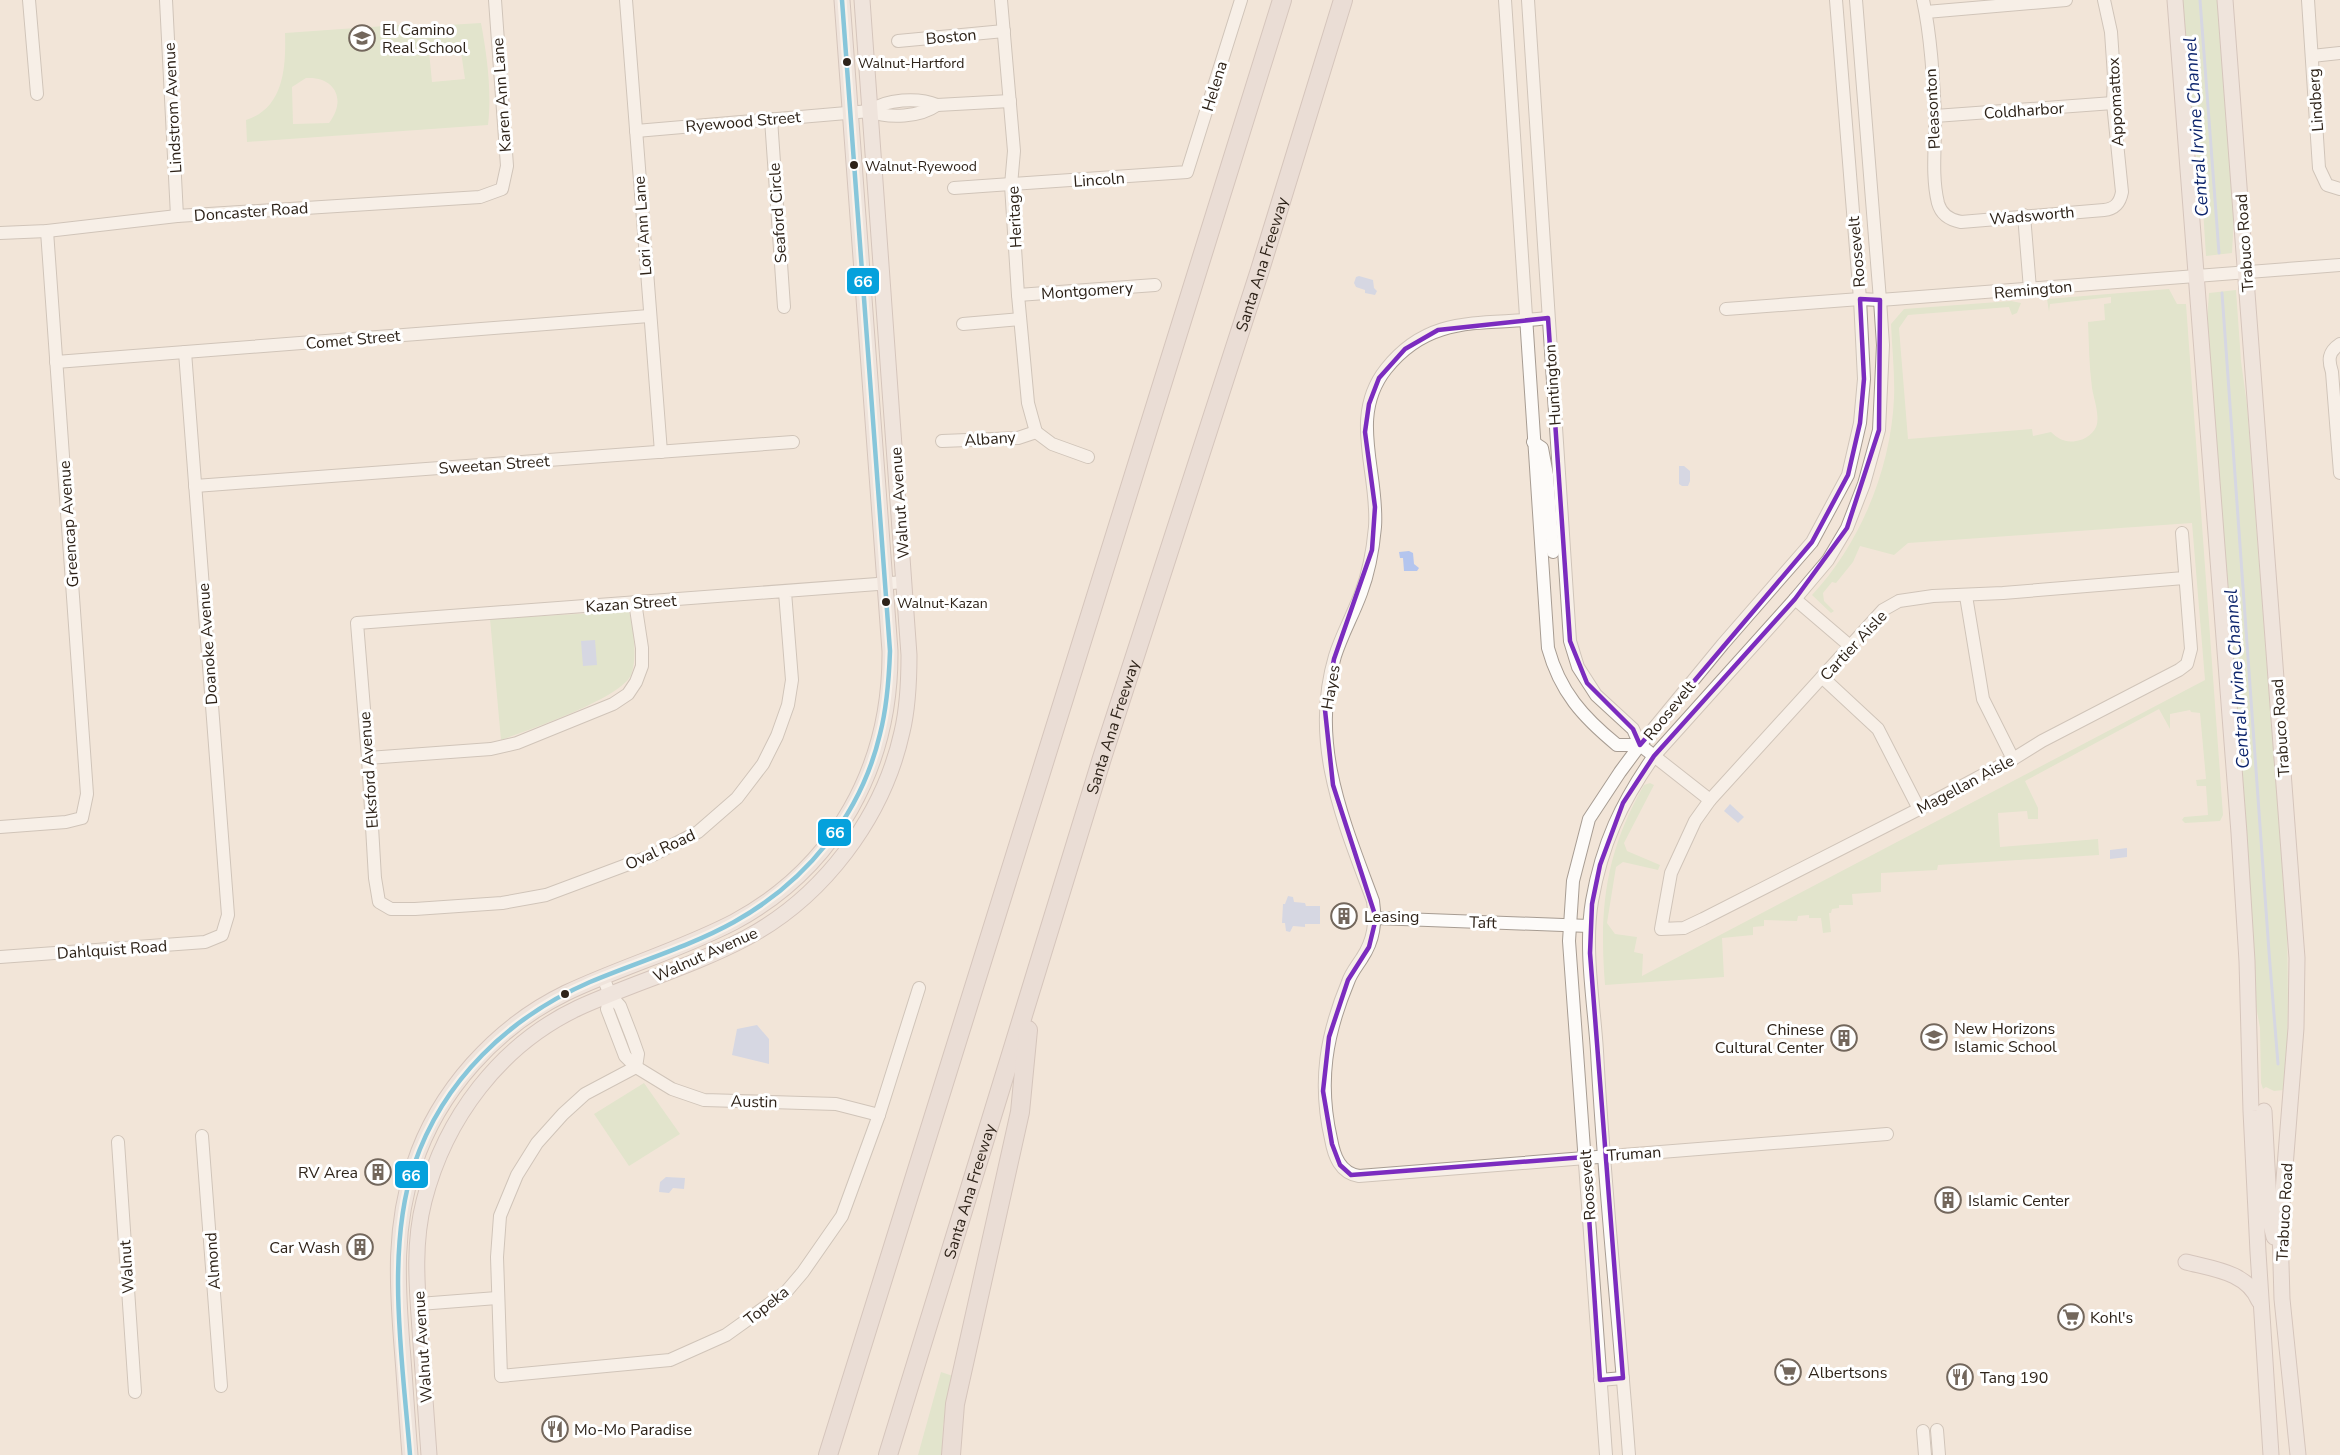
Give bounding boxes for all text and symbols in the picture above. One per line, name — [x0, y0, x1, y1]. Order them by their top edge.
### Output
place label: El Camino Real School — [382, 19, 467, 59]
school or university icon: El Camino Real School — [347, 23, 377, 53]
street label: Boston — [925, 24, 977, 50]
water label: Central Irvine Channel — [2178, 36, 2214, 218]
street label: Karen Ann Lane — [487, 37, 517, 153]
street label: Lindstrom Avenue — [159, 42, 187, 174]
place label: Walnut-Hartford — [858, 54, 964, 73]
marker: Walnut-Hartford — [841, 56, 853, 68]
street label: Appomattox — [2103, 56, 2129, 147]
street label: Helena — [1197, 58, 1233, 114]
street label: Lindberg — [2303, 67, 2329, 132]
street label: Pleasonton — [1920, 68, 1946, 150]
street label: Coldharbor — [1983, 97, 2065, 125]
street label: Ryewood Street — [685, 106, 802, 138]
place label: Walnut-Ryewood — [865, 157, 977, 176]
marker: Walnut-Ryewood — [848, 159, 860, 171]
street label: Seaford Circle — [764, 162, 792, 264]
street label: Lincoln — [1073, 167, 1126, 193]
street label: Lori Ann Lane — [629, 175, 657, 276]
street label: Heritage — [1002, 185, 1028, 249]
street label: Trabuco Road — [2231, 193, 2259, 293]
street label: Santa Ana Freeway — [1231, 194, 1294, 335]
street label: Doncaster Road — [193, 197, 309, 227]
street label: Wadsworth — [1989, 201, 2075, 231]
street label: Roosevelt — [1843, 215, 1871, 288]
line badge: 66 — [846, 267, 880, 295]
text: 66 — [853, 271, 873, 293]
street label: Remington — [1993, 276, 2073, 304]
street label: Montgomery — [1040, 277, 1135, 305]
street label: Comet Street — [305, 325, 402, 355]
street label: Huntington — [1539, 343, 1567, 426]
street label: Albany — [964, 426, 1017, 452]
street label: Walnut Avenue — [885, 446, 915, 560]
street label: Sweetan Street — [438, 450, 551, 480]
street label: Greencap Avenue — [54, 460, 84, 588]
street label: Doanoke Avenue — [193, 582, 223, 706]
water label: Central Irvine Channel — [2219, 588, 2255, 770]
street label: Kazan Street — [585, 590, 678, 618]
place label: Walnut-Kazan — [897, 594, 988, 613]
marker: Walnut-Kazan — [880, 596, 892, 608]
street label: Cartier Aisle — [1815, 606, 1892, 686]
street label: Santa Ana Freeway — [1082, 656, 1145, 797]
street label: Hayes — [1316, 663, 1346, 711]
street label: Roosevelt — [1639, 676, 1701, 745]
street label: Trabuco Road — [2267, 678, 2295, 778]
street label: Elksford Avenue — [354, 711, 384, 829]
street label: Magellan Aisle — [1913, 750, 2018, 820]
line badge: 66 — [817, 818, 852, 847]
text: 66 — [825, 822, 845, 844]
street label: Oval Road — [622, 824, 699, 876]
building icon: Leasing — [1329, 901, 1359, 931]
place label: Leasing — [1364, 906, 1419, 928]
street label: Taft — [1469, 912, 1497, 934]
street label: Walnut Avenue — [650, 922, 761, 988]
street label: Dahlquist Road — [56, 935, 168, 965]
unlabelled marker — [559, 988, 571, 1000]
place label: New Horizons Islamic School — [1954, 1018, 2057, 1058]
place label: Chinese Cultural Center — [1715, 1019, 1824, 1059]
school or university icon: New Horizons Islamic School — [1919, 1022, 1949, 1052]
building icon: Chinese Cultural Center — [1829, 1023, 1859, 1053]
street label: Austin — [730, 1091, 777, 1113]
street label: Santa Ana Freeway — [939, 1121, 1001, 1262]
street label: Truman — [1606, 1141, 1662, 1167]
street label: Roosevelt — [1575, 1148, 1601, 1221]
building icon: RV Area — [363, 1157, 393, 1187]
line badge: 66 — [394, 1160, 429, 1189]
place label: RV Area — [298, 1162, 358, 1184]
street label: Trabuco Road — [2271, 1162, 2299, 1262]
text: 66 — [401, 1165, 421, 1187]
building icon: Islamic Center — [1933, 1185, 1963, 1215]
place label: Islamic Center — [1968, 1190, 2070, 1212]
street label: Almond — [200, 1232, 226, 1290]
building icon: Car Wash — [345, 1232, 375, 1262]
place label: Car Wash — [269, 1237, 340, 1259]
street label: Walnut — [114, 1239, 140, 1294]
street label: Topeka — [740, 1281, 794, 1330]
street label: Walnut Avenue — [408, 1290, 438, 1404]
supermarket icon: Kohl's — [2056, 1302, 2086, 1332]
place label: Kohl's — [2090, 1307, 2133, 1329]
supermarket icon: Albertsons — [1773, 1357, 1803, 1387]
place label: Albertsons — [1808, 1362, 1887, 1384]
restaurant icon: Tang 190 — [1945, 1362, 1975, 1392]
place label: Tang 190 — [1980, 1367, 2048, 1389]
restaurant icon: Mo-Mo Paradise — [540, 1414, 570, 1444]
place label: Mo-Mo Paradise — [574, 1419, 692, 1441]

